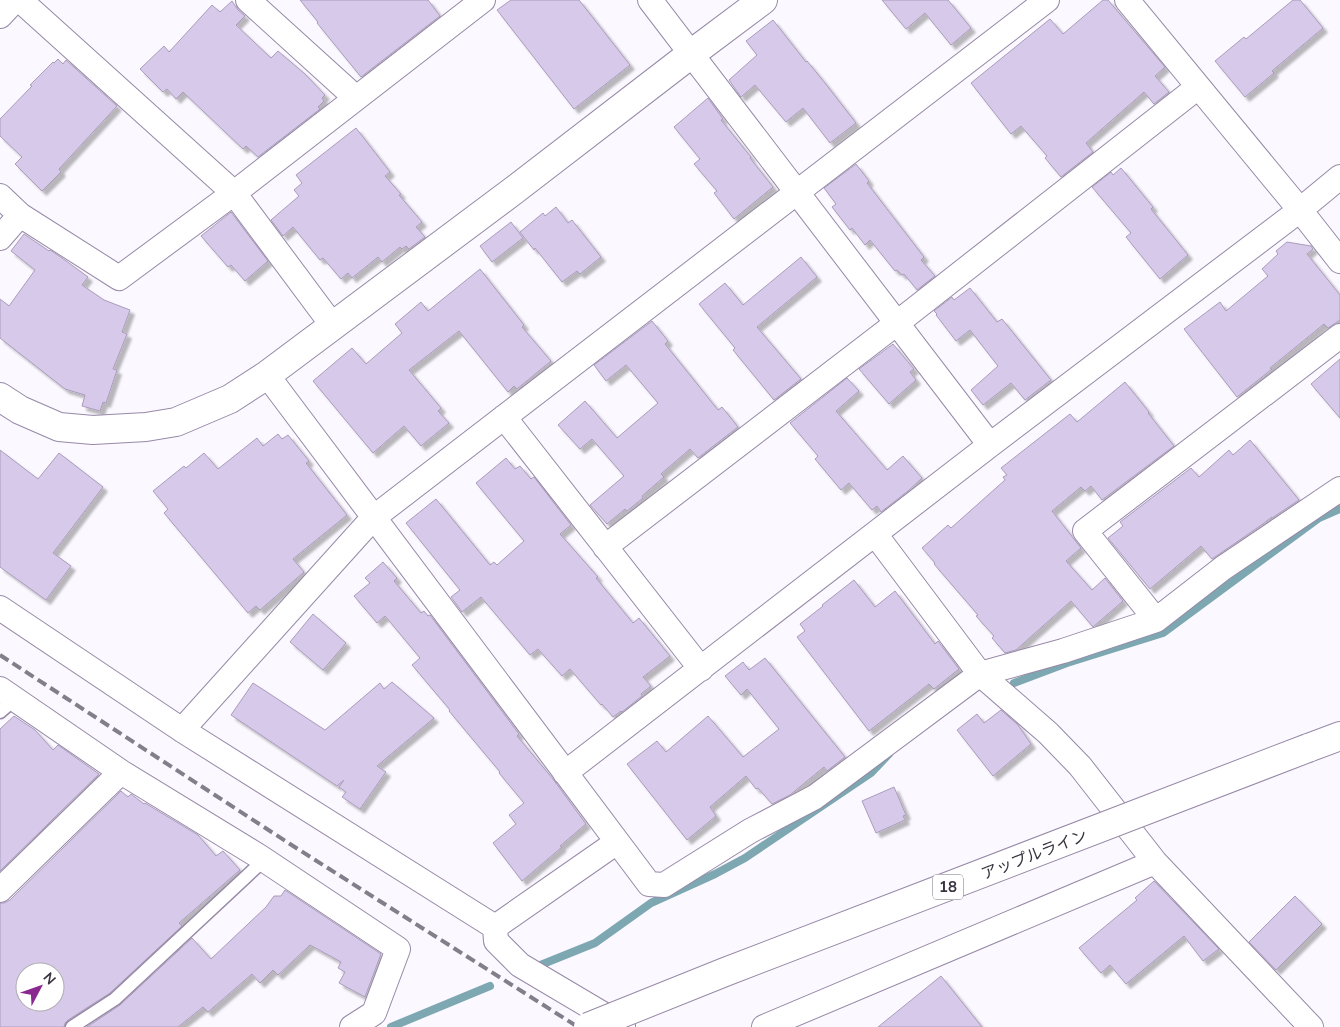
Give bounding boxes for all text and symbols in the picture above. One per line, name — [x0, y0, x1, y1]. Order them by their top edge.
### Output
street label: アップルライン — [978, 825, 1091, 885]
road number: 18 — [933, 874, 963, 900]
north arrow — [15, 962, 65, 1012]
text: N — [39, 969, 60, 989]

